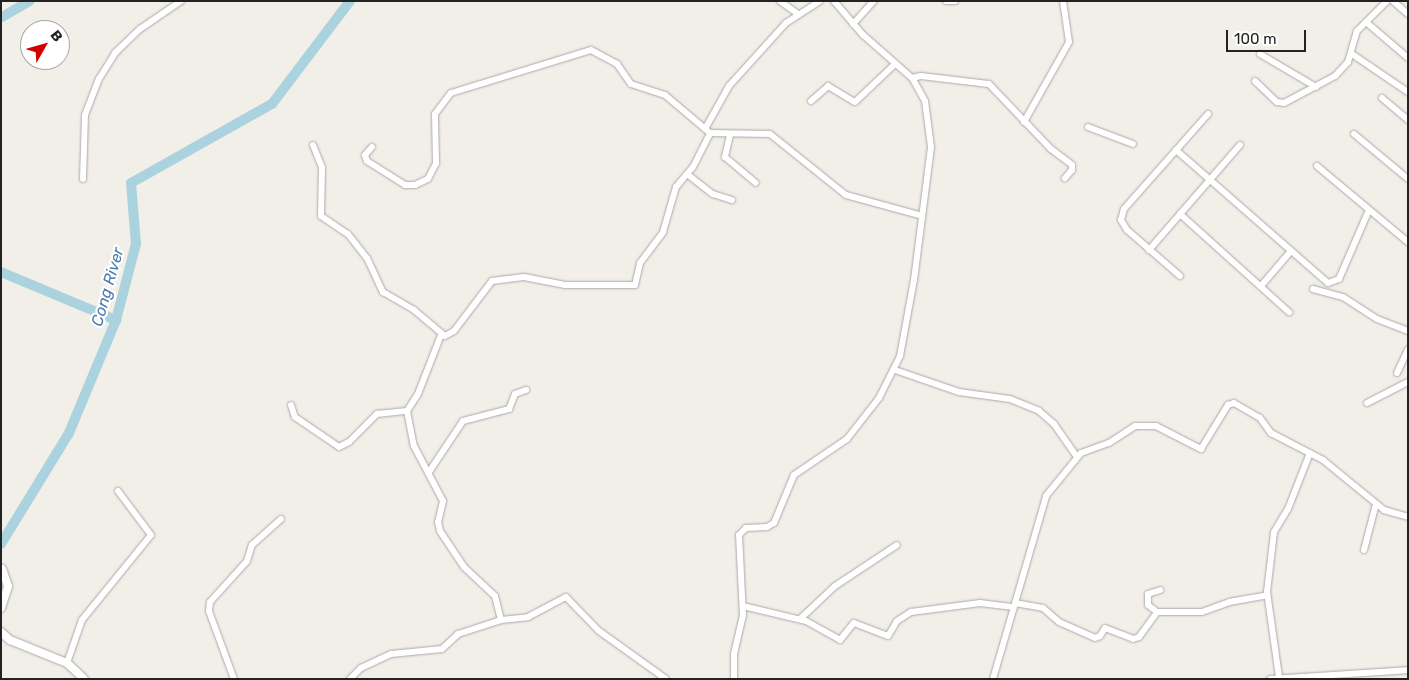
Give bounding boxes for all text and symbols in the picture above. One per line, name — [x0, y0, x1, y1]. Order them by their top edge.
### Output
north arrow — [20, 20, 70, 70]
scale bar — [1229, 20, 1309, 52]
text: B — [47, 27, 66, 45]
text: 100 m — [1234, 30, 1276, 48]
water label: Cong River — [88, 245, 128, 329]

